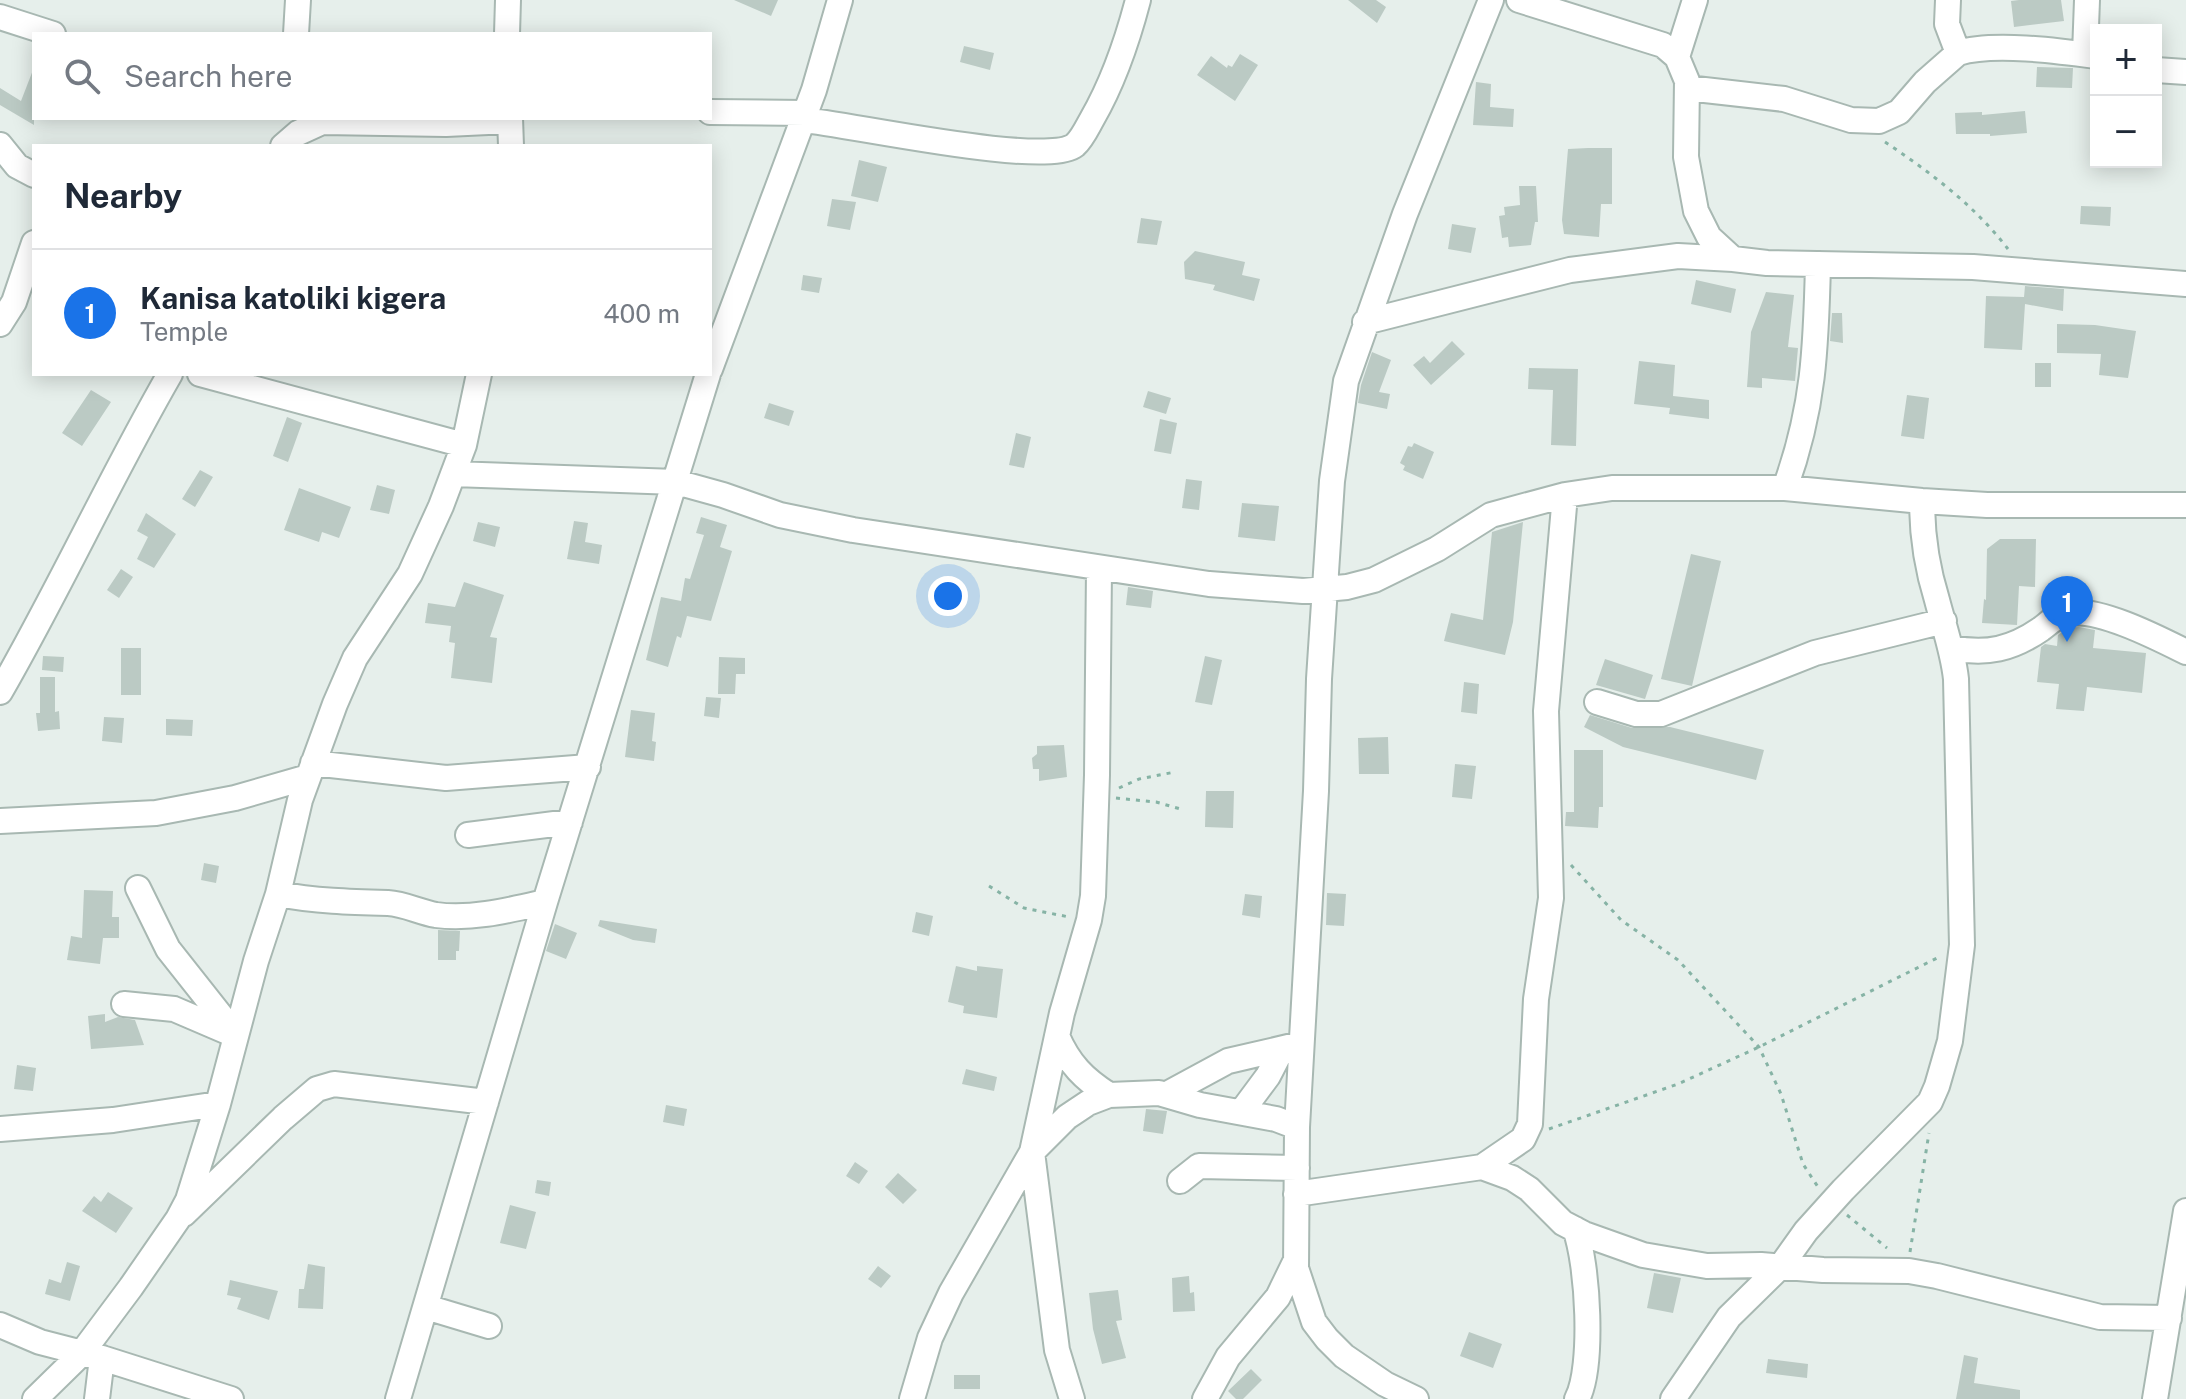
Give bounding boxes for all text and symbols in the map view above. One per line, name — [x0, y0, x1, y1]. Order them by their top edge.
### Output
map controls — [2090, 24, 2162, 168]
button: + — [2090, 24, 2162, 96]
search box — [32, 32, 712, 120]
icon: search — [60, 54, 104, 98]
text: Search here — [124, 58, 292, 94]
button: − — [2090, 96, 2162, 168]
text: Nearby — [64, 176, 182, 216]
text: Kanisa katoliki kigera — [140, 280, 446, 316]
text: 1 — [84, 298, 96, 329]
text: 400 m — [603, 298, 680, 329]
text: Temple — [140, 316, 228, 347]
your location — [928, 576, 968, 616]
pin: 1 — [2041, 576, 2093, 642]

